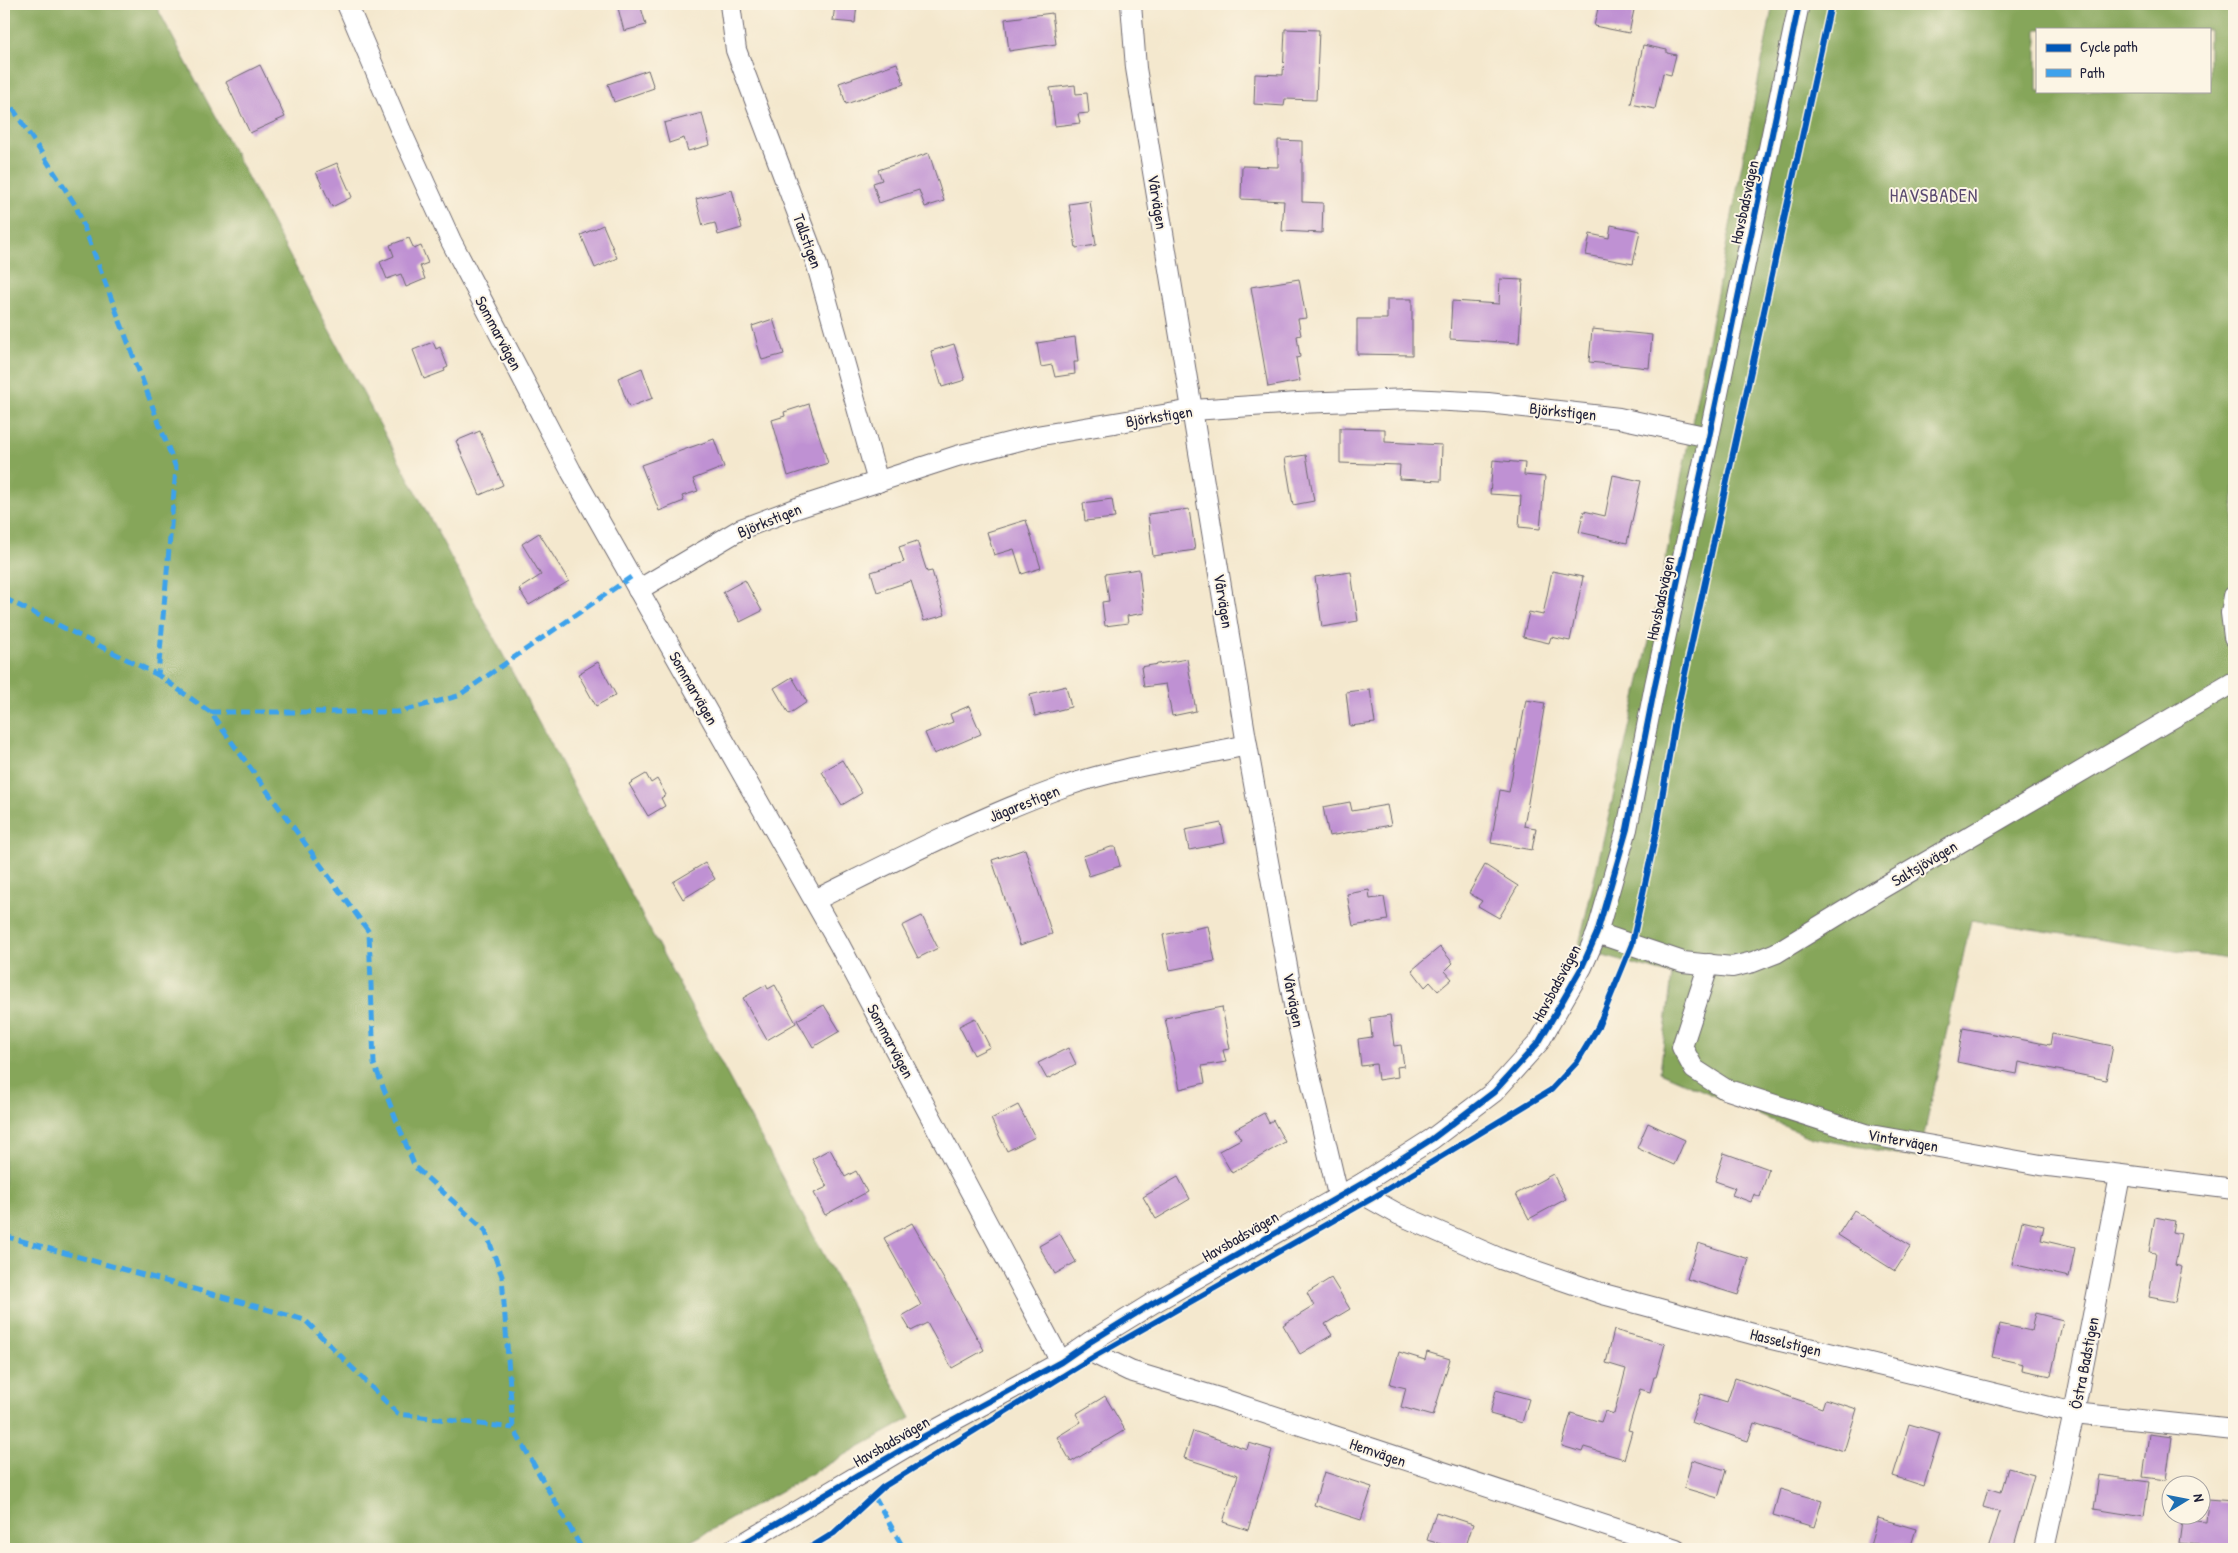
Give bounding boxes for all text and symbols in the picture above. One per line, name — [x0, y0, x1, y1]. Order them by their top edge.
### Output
legend — [2036, 28, 2210, 92]
text: Cycle path — [2080, 36, 2138, 57]
text: Path — [2080, 62, 2105, 83]
street label: Havsbadsvägen — [1724, 158, 1764, 246]
street label: Vårvägen — [1143, 173, 1173, 231]
district label: HAVSBADEN — [1890, 183, 1978, 208]
street label: Tallstigen — [788, 211, 828, 271]
street label: Sommarvägen — [470, 292, 528, 374]
street label: Björkstigen — [1528, 397, 1598, 425]
street label: Björkstigen — [1124, 400, 1194, 432]
street label: Björkstigen — [734, 497, 804, 543]
street label: Havsbadsvägen — [1640, 554, 1680, 642]
street label: Vårvägen — [1209, 572, 1239, 630]
street label: Sommarvägen — [664, 647, 724, 729]
street label: Jägarestigen — [986, 779, 1062, 827]
street label: Saltsjövägen — [1887, 835, 1961, 891]
street label: Havsbadsvägen — [1526, 940, 1586, 1026]
street label: Vårvägen — [1278, 971, 1310, 1029]
street label: Sommarvägen — [862, 1000, 920, 1082]
street label: Vintervägen — [1866, 1123, 1940, 1157]
street label: Havsbadsvägen — [1198, 1205, 1282, 1267]
street label: Östra Badstigen — [2064, 1315, 2104, 1411]
street label: Hasselstigen — [1748, 1323, 1824, 1361]
street label: Havsbadsvägen — [849, 1410, 933, 1472]
street label: Hemvägen — [1347, 1432, 1409, 1472]
north arrow — [2160, 1476, 2210, 1526]
text: N — [2189, 1492, 2209, 1504]

